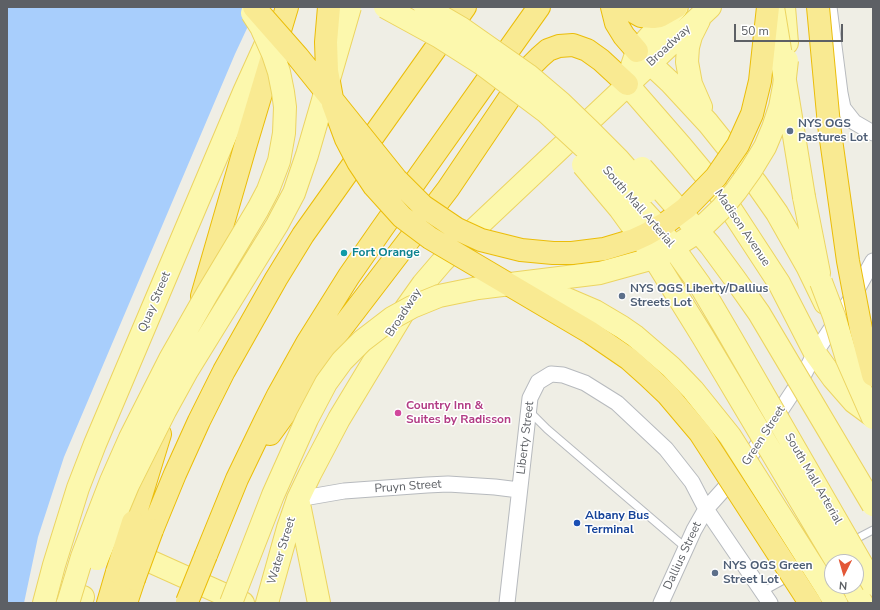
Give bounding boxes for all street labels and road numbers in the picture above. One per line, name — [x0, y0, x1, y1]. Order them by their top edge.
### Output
street label: Broadway — [644, 22, 694, 70]
street label: South Mall Arterial — [599, 164, 677, 250]
street label: Madison Avenue — [711, 187, 773, 269]
street label: Quay Street — [136, 270, 174, 334]
street label: Broadway — [383, 286, 425, 340]
street label: Liberty Street — [514, 401, 538, 475]
street label: Green Street — [739, 403, 789, 469]
street label: South Mall Arterial — [781, 431, 845, 527]
street label: Pruyn Street — [374, 477, 442, 497]
street label: Water Street — [265, 516, 299, 586]
street label: Dallius Street — [661, 520, 705, 592]

